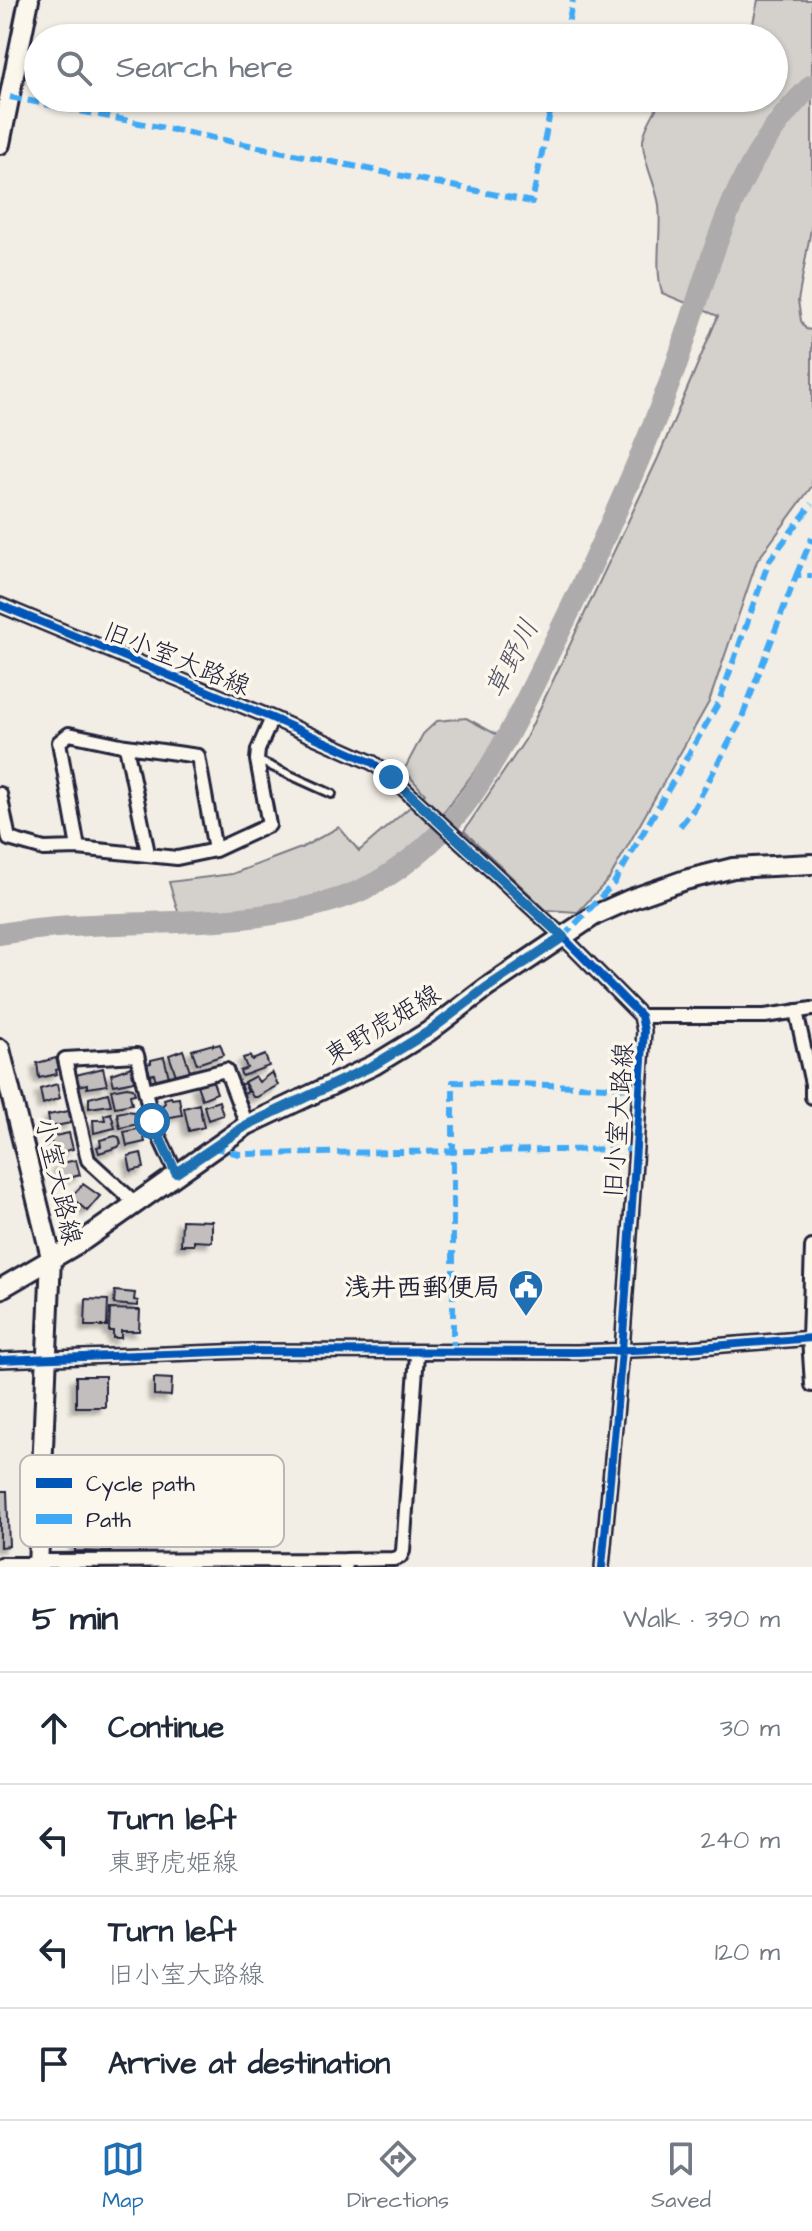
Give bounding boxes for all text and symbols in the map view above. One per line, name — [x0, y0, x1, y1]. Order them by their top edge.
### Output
search box — [24, 24, 788, 112]
icon: search — [52, 46, 96, 90]
text: Search here — [116, 47, 293, 89]
water label: 草野川 — [476, 612, 549, 705]
street label: 旧小室大路線 — [98, 613, 256, 705]
route end — [373, 759, 409, 795]
street label: 東野虎姫線 — [318, 976, 448, 1074]
street label: 旧小室大路線 — [596, 1041, 642, 1199]
route start — [134, 1103, 170, 1139]
street label: 小室大路線 — [26, 1114, 90, 1249]
public building icon: 浅井西郵便局 — [507, 1268, 545, 1318]
place label: 浅井西郵便局 — [344, 1270, 500, 1306]
legend — [20, 1455, 284, 1547]
text: Cycle path — [86, 1469, 195, 1501]
text: Path — [86, 1505, 131, 1536]
text: 5 min — [32, 1595, 118, 1643]
text: Walk · 390 m — [623, 1601, 780, 1637]
icon: ahead — [32, 1706, 76, 1750]
text: Continue — [108, 1707, 224, 1749]
text: 30 m — [720, 1710, 780, 1746]
text: Turn left — [108, 1799, 236, 1841]
icon: left — [32, 1818, 76, 1862]
text: 240 m — [700, 1822, 780, 1858]
text: 東野虎姫線 — [108, 1845, 238, 1881]
text: Turn left — [108, 1911, 236, 1953]
icon: left — [32, 1930, 76, 1974]
text: 120 m — [715, 1934, 780, 1970]
text: 旧小室大路線 — [108, 1957, 264, 1993]
icon: arrive — [32, 2042, 76, 2086]
text: Arrive at destination — [108, 2043, 390, 2085]
tab: Map — [101, 2137, 145, 2216]
tab: Directions — [347, 2137, 449, 2216]
tab: Saved — [651, 2137, 711, 2216]

